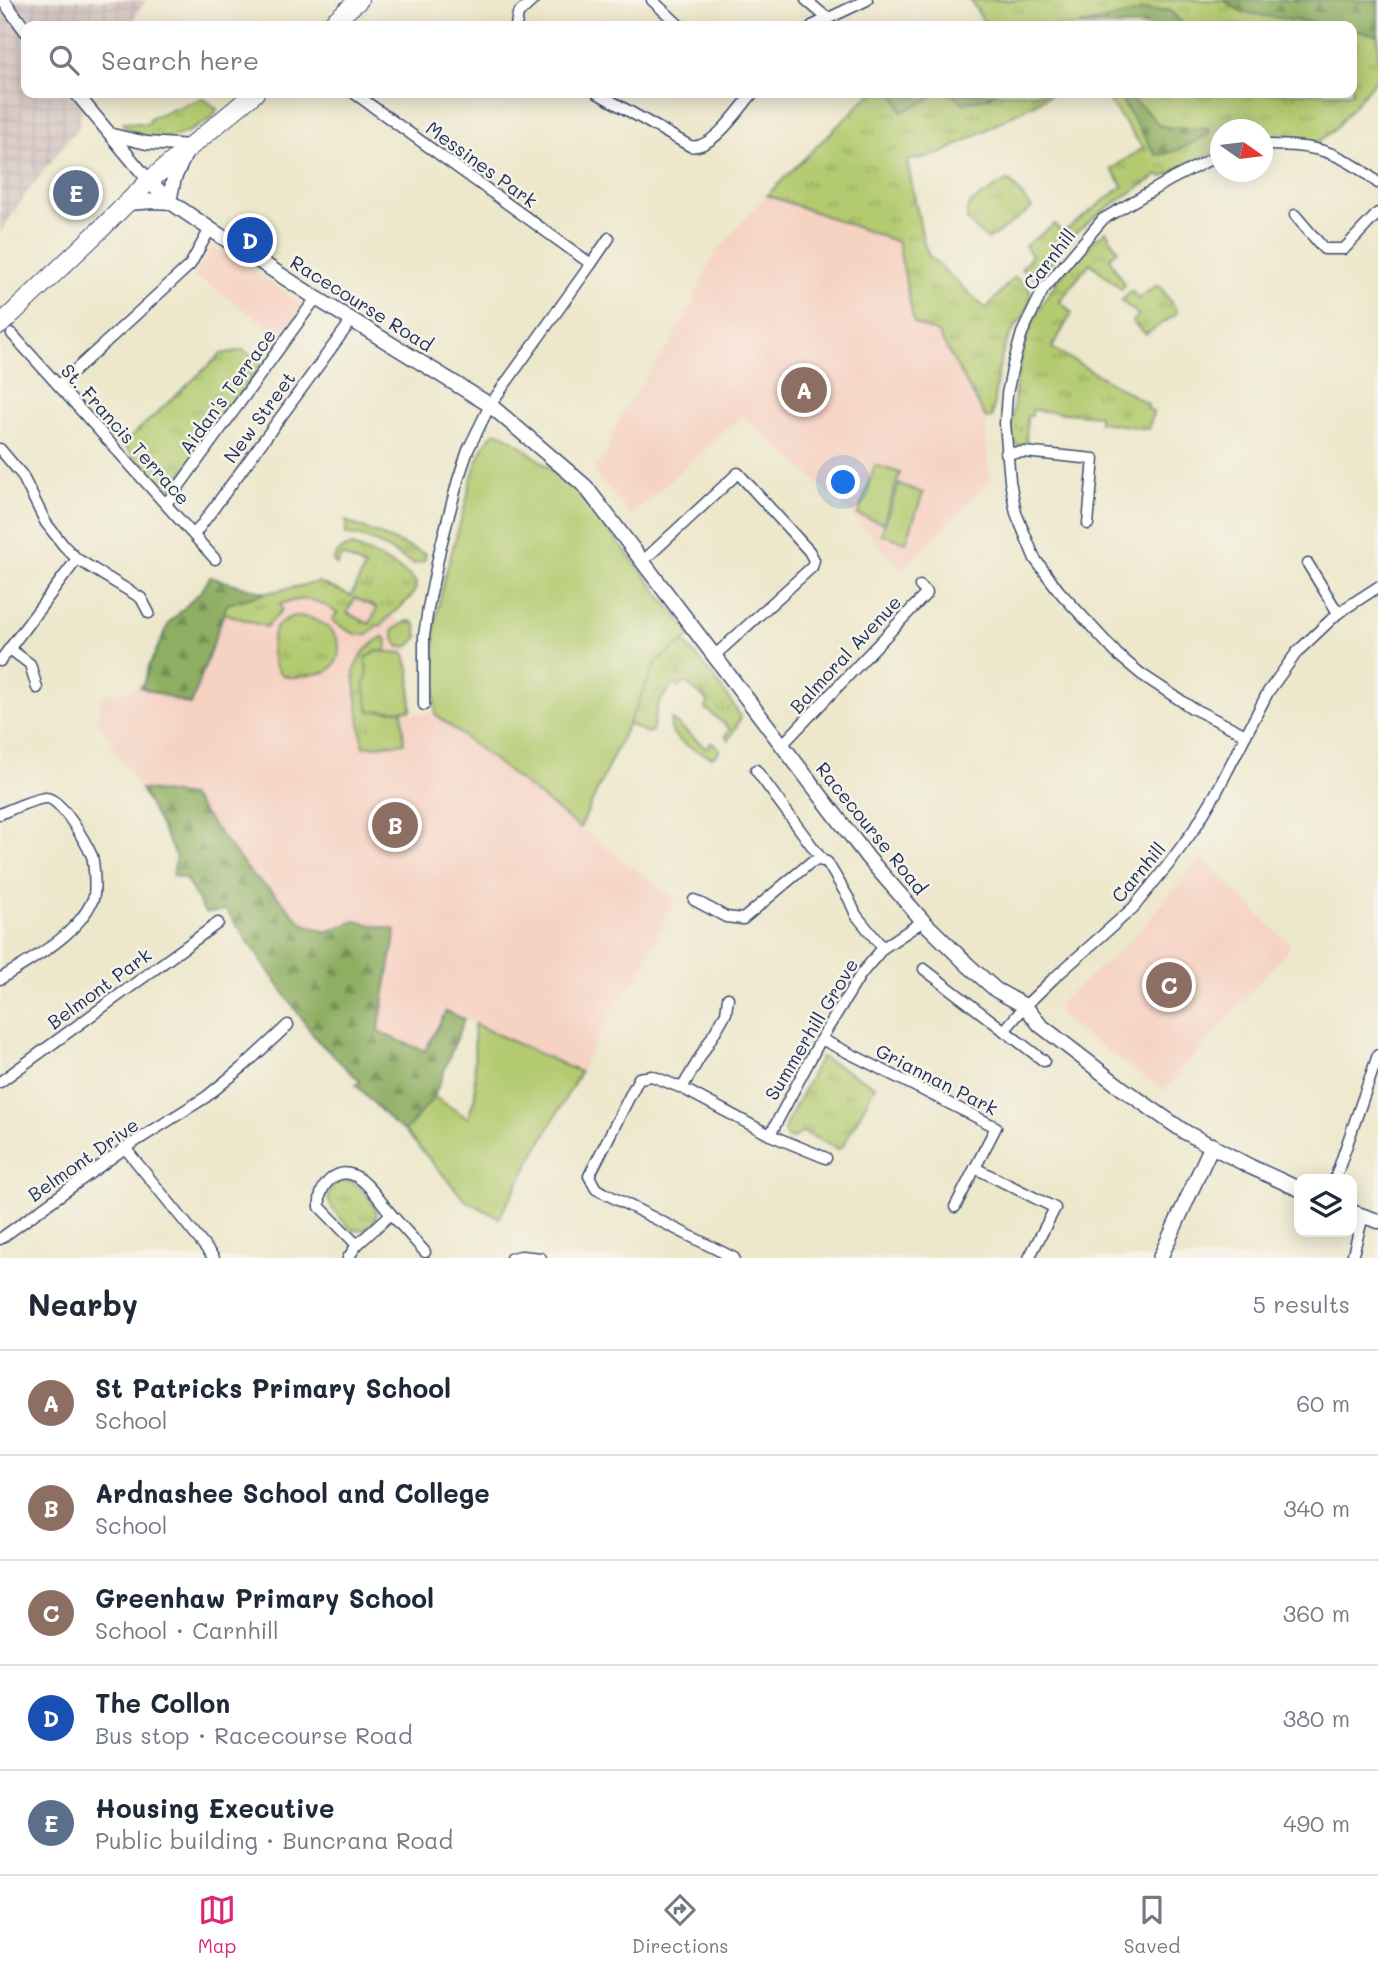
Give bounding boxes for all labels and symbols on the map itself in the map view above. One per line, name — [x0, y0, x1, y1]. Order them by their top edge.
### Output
street label: Messines Park — [421, 115, 543, 213]
north arrow — [1210, 119, 1273, 182]
pin: E — [53, 167, 99, 219]
pin: D — [227, 214, 273, 266]
street label: Carnhill — [1017, 223, 1081, 295]
street label: Racecourse Road — [286, 249, 438, 357]
street label: Aidan's Terrace — [173, 323, 281, 459]
street label: St. Francis Terrace — [56, 358, 196, 510]
pin: A — [781, 364, 827, 416]
street label: New Street — [217, 366, 301, 468]
your location — [826, 465, 860, 499]
street label: Balmoral Avenue — [784, 590, 906, 718]
street label: Racecourse Road — [811, 757, 933, 899]
pin: B — [372, 799, 418, 851]
street label: Carnhill — [1105, 837, 1171, 907]
street label: Belmont Park — [42, 942, 156, 1034]
street label: Summerhill Grove — [759, 953, 863, 1105]
pin: C — [1146, 959, 1192, 1011]
street label: Griannan Park — [872, 1037, 1002, 1121]
street label: Belmont Drive — [23, 1111, 143, 1207]

